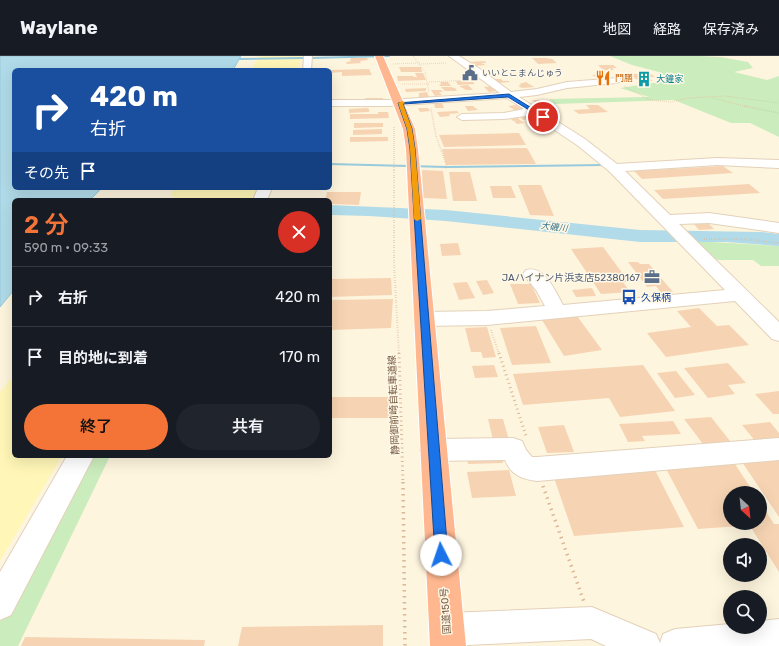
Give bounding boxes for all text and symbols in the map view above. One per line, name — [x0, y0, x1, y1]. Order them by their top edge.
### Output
text: Waylane — [20, 16, 98, 39]
text: 地図 — [603, 21, 631, 38]
text: 経路 — [653, 21, 681, 38]
text: 保存済み — [703, 21, 759, 38]
public building icon: いいとこまんじゅう — [461, 64, 479, 82]
place label: いいとこまんじゅう — [482, 68, 563, 78]
restaurant icon: 門膳 — [594, 69, 612, 87]
building icon: 大鐘家 — [635, 70, 653, 88]
place label: 門膳 — [615, 73, 633, 83]
place label: 大鐘家 — [656, 73, 684, 84]
text: 420 m — [90, 80, 178, 113]
icon: right — [24, 84, 76, 136]
pin — [526, 100, 560, 134]
icon: arrive — [532, 106, 554, 128]
text: 右折 — [90, 118, 126, 140]
icon: arrive — [77, 160, 99, 182]
text: その先 — [24, 164, 69, 182]
text: 2 分 — [24, 211, 69, 239]
button: close — [278, 211, 320, 253]
water label: 大磯川 — [540, 221, 569, 233]
text: 590 m · 09:33 — [24, 240, 108, 255]
office icon: JAハイナン片浜支店52380167 — [643, 268, 661, 286]
place label: JAハイナン片浜支店52380167 — [502, 272, 640, 284]
icon: right — [24, 286, 46, 308]
text: 420 m — [275, 288, 320, 306]
bus stop icon: 久保柄 — [620, 288, 638, 306]
text: 右折 — [58, 289, 88, 307]
place label: 久保柄 — [641, 292, 671, 304]
icon: arrive — [24, 346, 46, 368]
text: 170 m — [279, 348, 320, 366]
text: 目的地に到着 — [58, 349, 148, 367]
street label: 静岡御前崎自転車道線 — [386, 355, 402, 455]
button: 終了 — [24, 404, 168, 450]
button: 共有 — [176, 404, 320, 450]
north arrow — [723, 486, 767, 530]
map controls — [723, 486, 767, 634]
position arrow — [420, 534, 462, 576]
button: sound — [723, 538, 767, 582]
street label: 国道150号 — [438, 587, 454, 635]
button: search — [723, 590, 767, 634]

